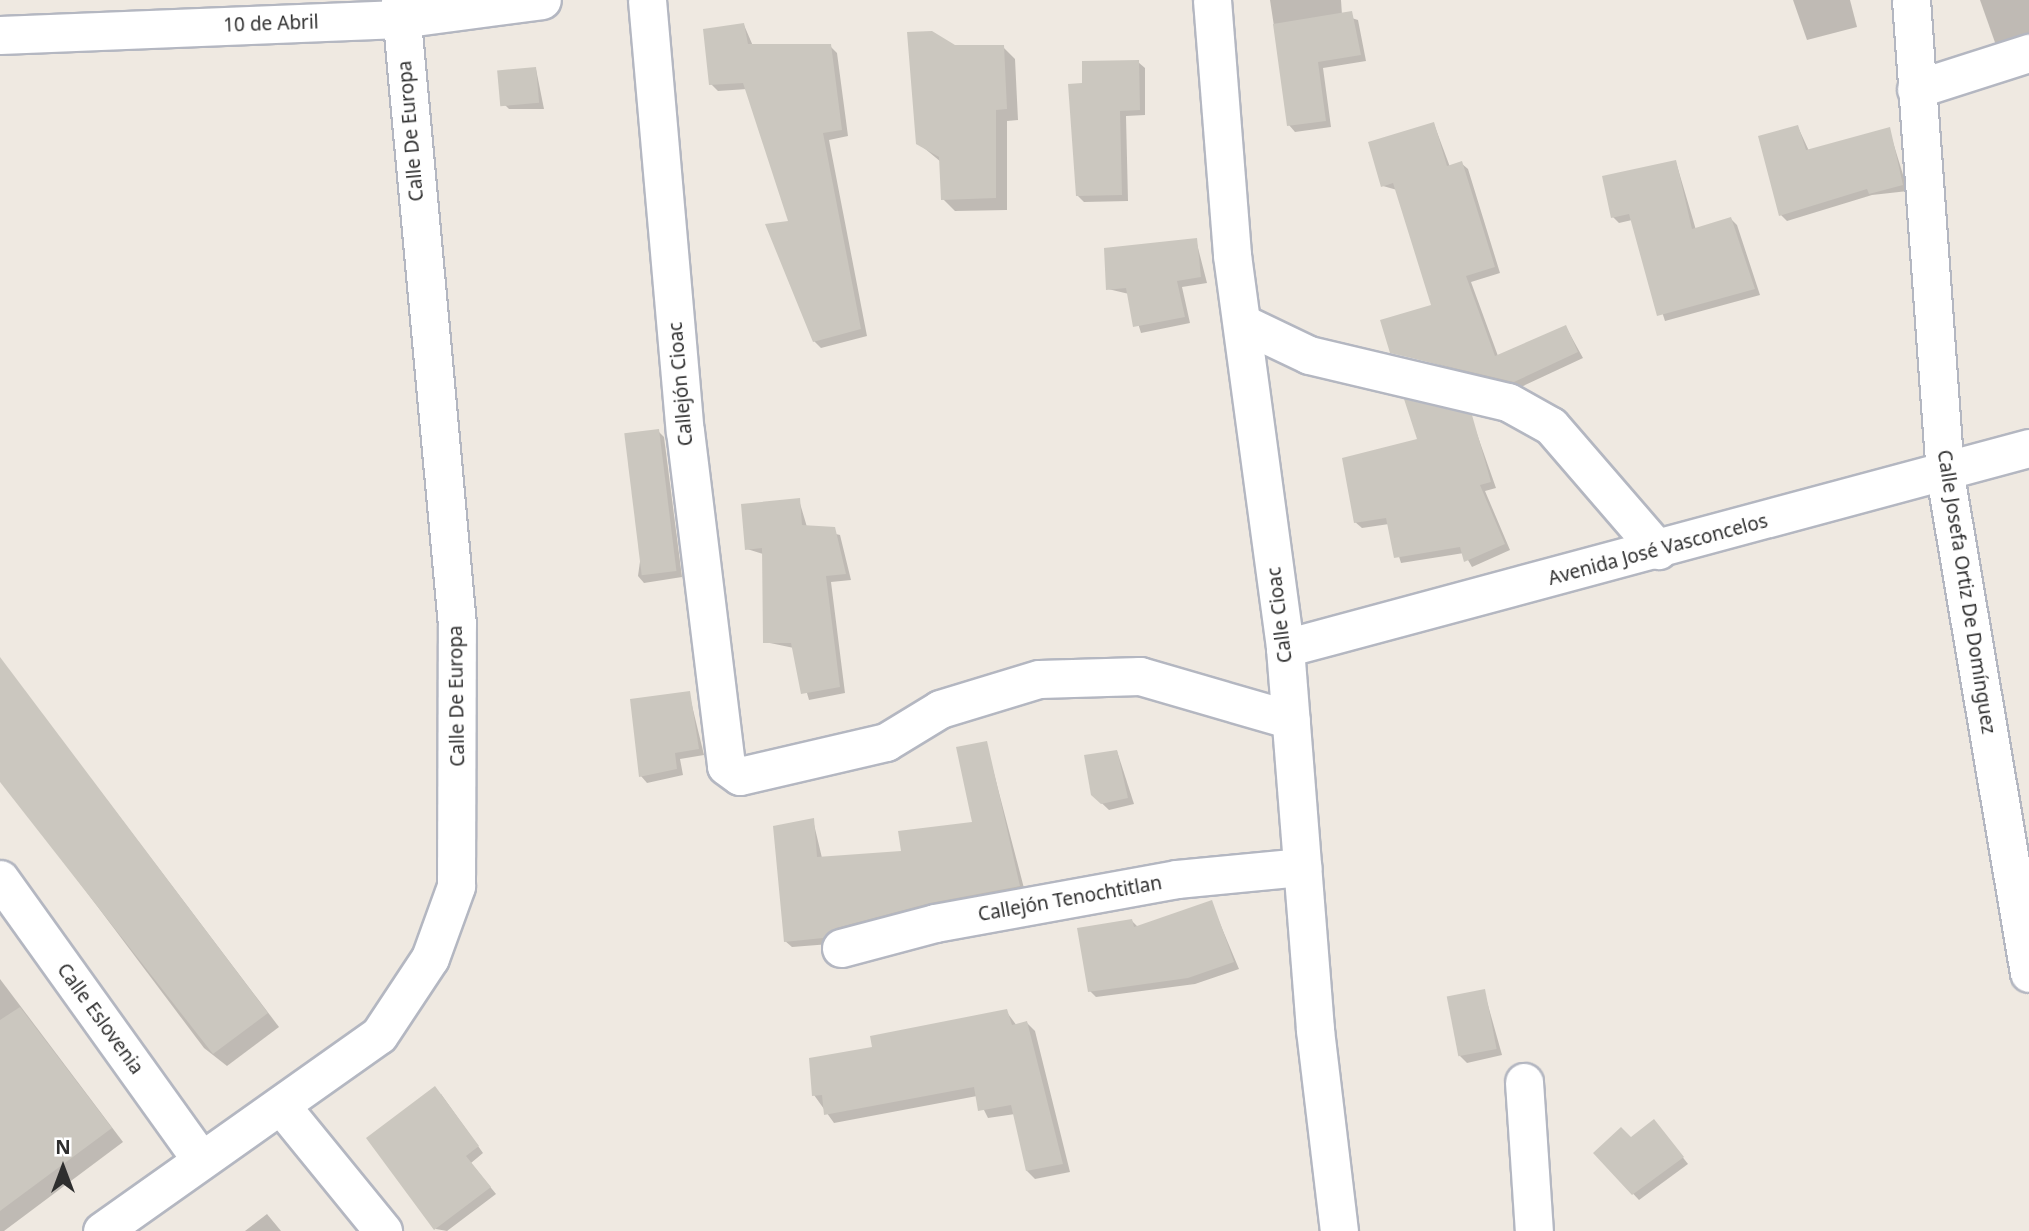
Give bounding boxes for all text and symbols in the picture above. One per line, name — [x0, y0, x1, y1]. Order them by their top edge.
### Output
street label: 10 de Abril — [223, 11, 319, 37]
street label: Calle De Europa — [393, 60, 429, 202]
street label: Callejón Cioac — [664, 321, 698, 447]
street label: Calle Josefa Ortiz De Domínguez — [1932, 448, 2000, 736]
street label: Avenida José Vasconcelos — [1546, 510, 1770, 590]
street label: Calle Cioac — [1263, 566, 1297, 664]
street label: Calle De Europa — [444, 625, 470, 767]
street label: Callejón Tenochtitlan — [976, 872, 1164, 926]
street label: Calle Eslovenia — [52, 959, 148, 1079]
north arrow — [28, 1133, 98, 1203]
text: N — [55, 1134, 71, 1160]

